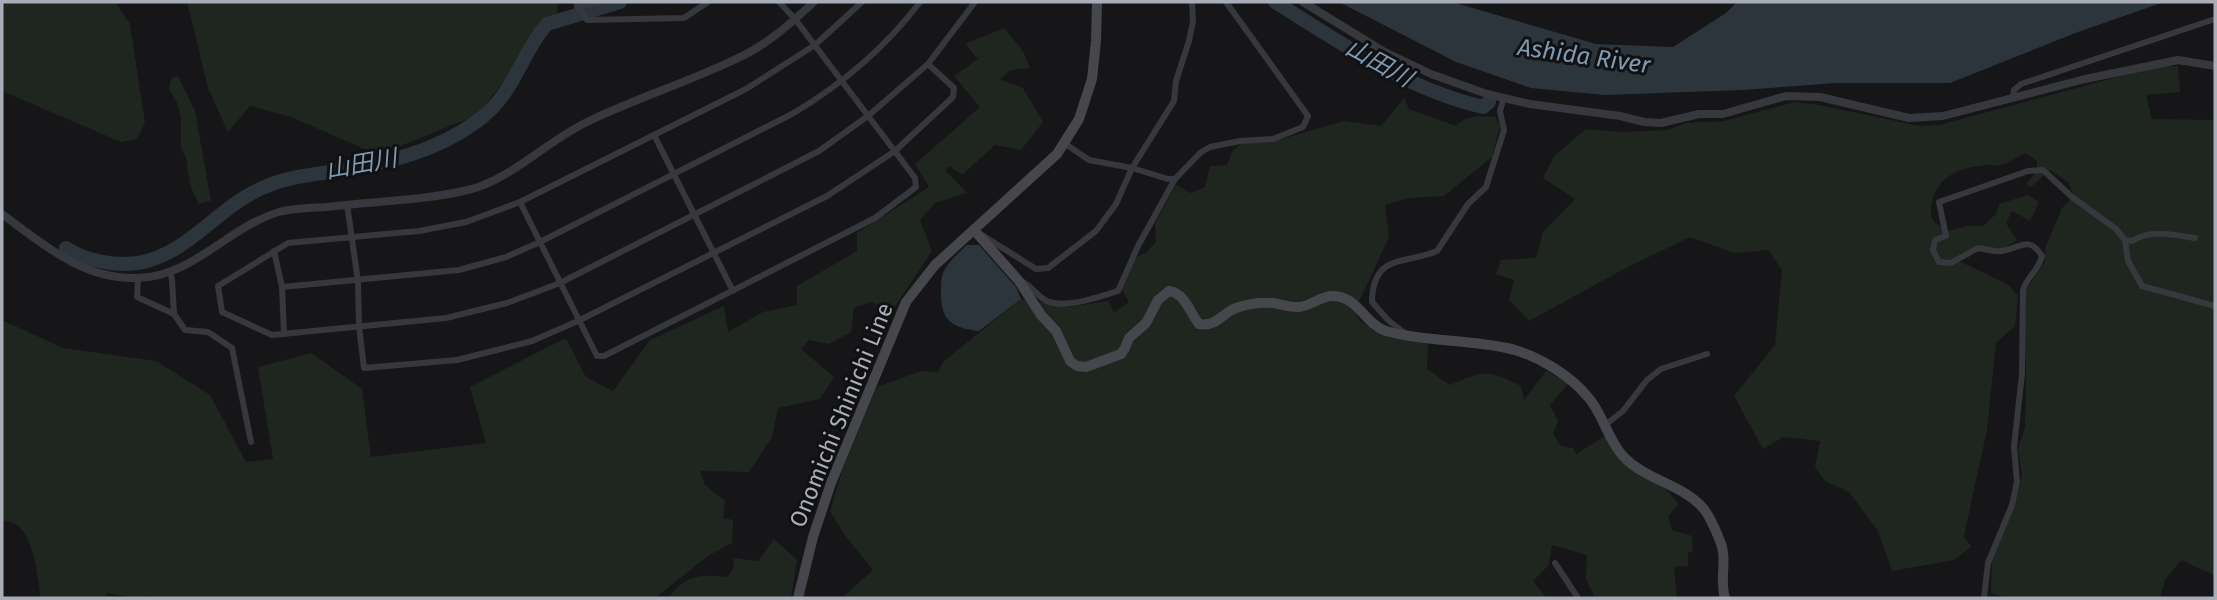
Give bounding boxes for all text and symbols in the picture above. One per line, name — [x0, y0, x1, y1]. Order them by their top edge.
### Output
water label: 山田川 — [1341, 33, 1420, 94]
water label: Ashida River — [1515, 33, 1653, 79]
water label: 山田川 — [323, 143, 402, 184]
street label: Onomichi Shinichi Line — [783, 299, 899, 531]

